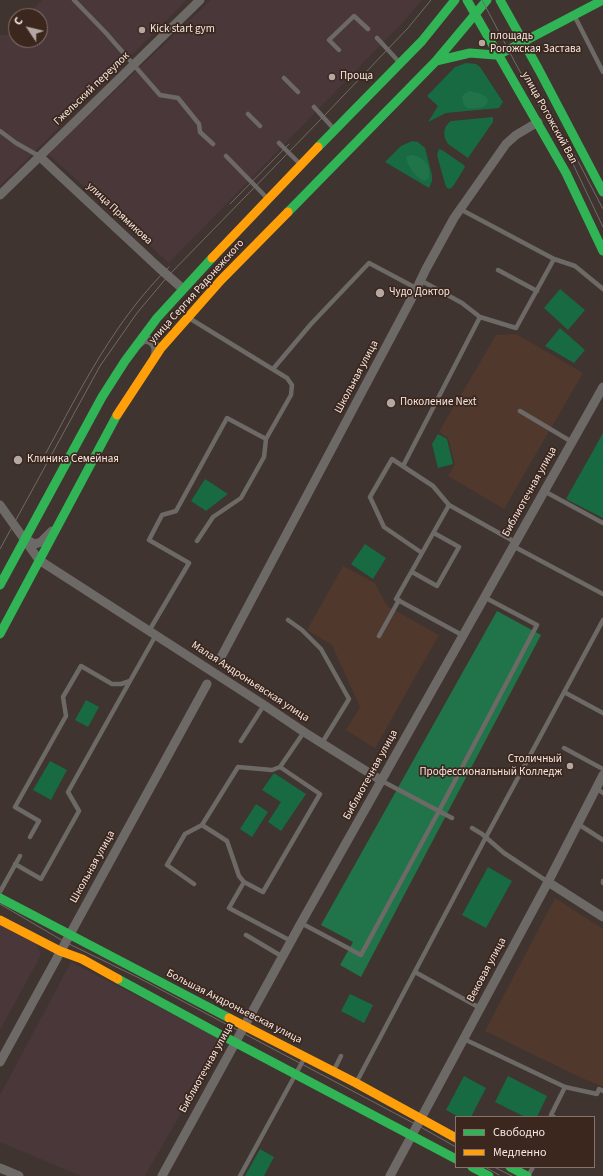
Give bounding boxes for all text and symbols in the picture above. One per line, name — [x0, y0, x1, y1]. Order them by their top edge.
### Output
north arrow — [8, 8, 48, 48]
text: С — [11, 14, 27, 28]
place label: Kick start gym — [150, 23, 215, 37]
marker: Kick start gym — [137, 25, 147, 35]
place label: площадь Рогожская Застава — [490, 30, 581, 56]
marker: площадь Рогожская Застава — [477, 38, 487, 48]
street label: Гжельский переулок — [51, 49, 133, 129]
place label: Проща — [340, 70, 373, 84]
street label: улица Рогожский Вал — [518, 70, 580, 166]
marker: Проща — [327, 72, 337, 82]
street label: улица Прямикова — [83, 180, 155, 248]
street label: улица Сергия Радонежского — [147, 237, 247, 347]
place label: Чудо Доктор — [389, 286, 450, 300]
marker: Чудо Доктор — [374, 287, 386, 299]
street label: Школьная улица — [332, 338, 382, 416]
place label: Поколение Next — [400, 396, 476, 410]
marker: Поколение Next — [385, 397, 397, 409]
street label: Библиотечная улица — [500, 445, 560, 539]
place label: Клиника Семейная — [27, 453, 119, 467]
marker: Клиника Семейная — [12, 454, 24, 466]
street label: Малая Андроньевская улица — [188, 639, 312, 725]
street label: Библиотечная улица — [341, 728, 401, 822]
place label: Столичный Профессиональный Колледж — [419, 753, 562, 779]
marker: Столичный Профессиональный Колледж — [565, 761, 575, 771]
street label: Школьная улица — [68, 829, 118, 905]
street label: Вековая улица — [465, 936, 509, 1004]
street label: Большая Андроньевская улица — [164, 967, 304, 1047]
street label: Библиотечная улица — [177, 1021, 237, 1115]
legend — [455, 1116, 595, 1168]
text: Свободно — [493, 1124, 545, 1141]
text: Медленно — [493, 1144, 547, 1161]

